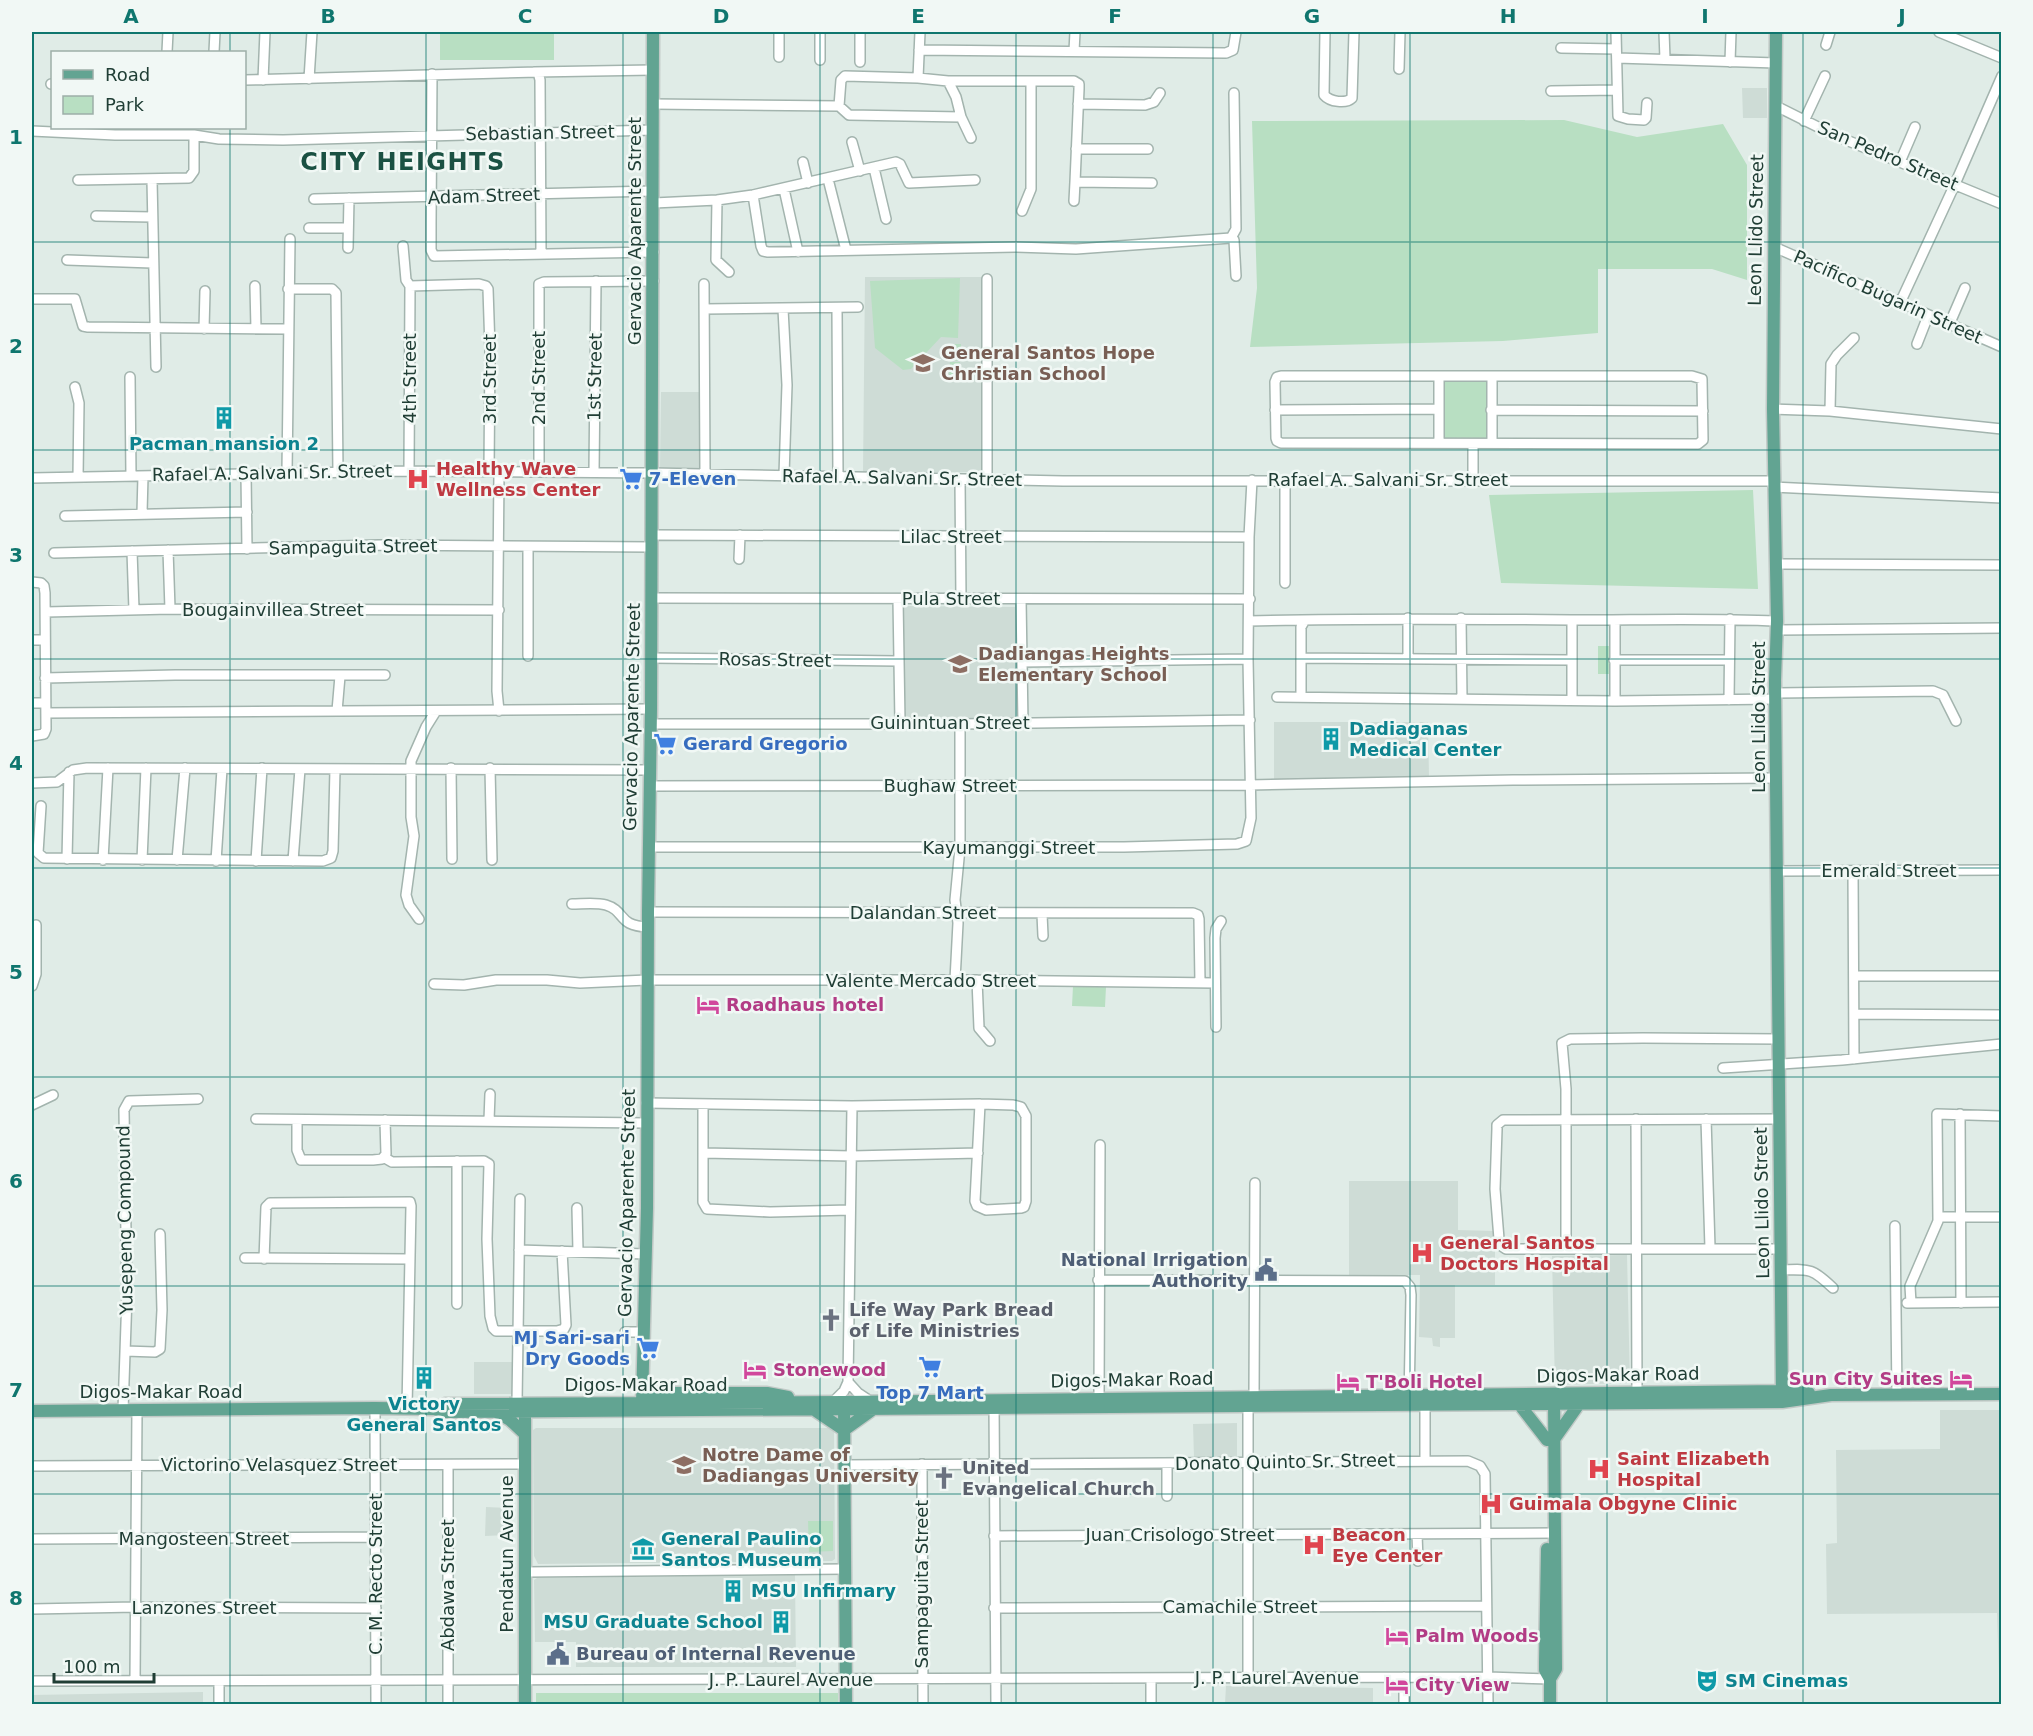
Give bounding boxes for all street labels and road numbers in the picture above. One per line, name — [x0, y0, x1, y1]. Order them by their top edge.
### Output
street label: San Pedro Street — [1815, 116, 1962, 195]
street label: Gervacio Aparente Street — [624, 117, 645, 345]
street label: Sebastian Street — [465, 121, 615, 144]
street label: Leon Llido Street — [1744, 154, 1767, 306]
street label: Adam Street — [427, 183, 541, 208]
street label: Pacifico Bugarin Street — [1791, 245, 1986, 348]
street label: 2nd Street — [528, 331, 549, 425]
street label: 4th Street — [399, 333, 420, 423]
street label: 1st Street — [583, 333, 606, 421]
street label: 3rd Street — [479, 334, 500, 424]
street label: Rafael A. Salvani Sr. Street — [152, 460, 392, 485]
street label: Rafael A. Salvani Sr. Street — [782, 465, 1022, 490]
street label: Rafael A. Salvani Sr. Street — [1268, 469, 1508, 490]
street label: Lilac Street — [900, 526, 1002, 547]
street label: Sampaguita Street — [268, 535, 438, 558]
street label: Pula Street — [902, 588, 1000, 609]
street label: Bougainvillea Street — [182, 599, 364, 620]
street label: Gervacio Aparente Street — [619, 603, 644, 831]
street label: Leon Llido Street — [1748, 641, 1769, 793]
street label: Rosas Street — [718, 648, 832, 671]
street label: Guinintuan Street — [870, 712, 1030, 733]
street label: Bughaw Street — [884, 775, 1016, 796]
street label: Kayumanggi Street — [923, 837, 1095, 858]
street label: Emerald Street — [1821, 860, 1957, 881]
street label: Dalandan Street — [850, 902, 996, 923]
street label: Valente Mercado Street — [826, 970, 1036, 991]
street label: Gervacio Aparente Street — [614, 1089, 639, 1317]
street label: Yusepeng Compound — [112, 1125, 137, 1316]
street label: Leon Llido Street — [1750, 1127, 1773, 1279]
street label: Digos-Makar Road — [1536, 1363, 1700, 1386]
street label: Digos-Makar Road — [1050, 1368, 1214, 1391]
street label: Digos-Makar Road — [564, 1374, 728, 1395]
street label: Digos-Makar Road — [79, 1381, 243, 1402]
street label: Donato Quinto Sr. Street — [1175, 1449, 1395, 1474]
street label: Victorino Velasquez Street — [161, 1454, 397, 1475]
street label: Pendatun Avenue — [496, 1475, 517, 1633]
street label: C. M. Recto Street — [365, 1493, 386, 1655]
street label: Sampaguita Street — [911, 1500, 932, 1668]
street label: Abdawa Street — [437, 1519, 458, 1651]
street label: Juan Crisologo Street — [1084, 1524, 1275, 1545]
street label: Mangosteen Street — [119, 1528, 289, 1549]
street label: Camachile Street — [1163, 1596, 1317, 1617]
street label: Lanzones Street — [131, 1597, 277, 1618]
street label: J. P. Laurel Avenue — [1194, 1667, 1359, 1688]
street label: J. P. Laurel Avenue — [708, 1669, 873, 1690]

